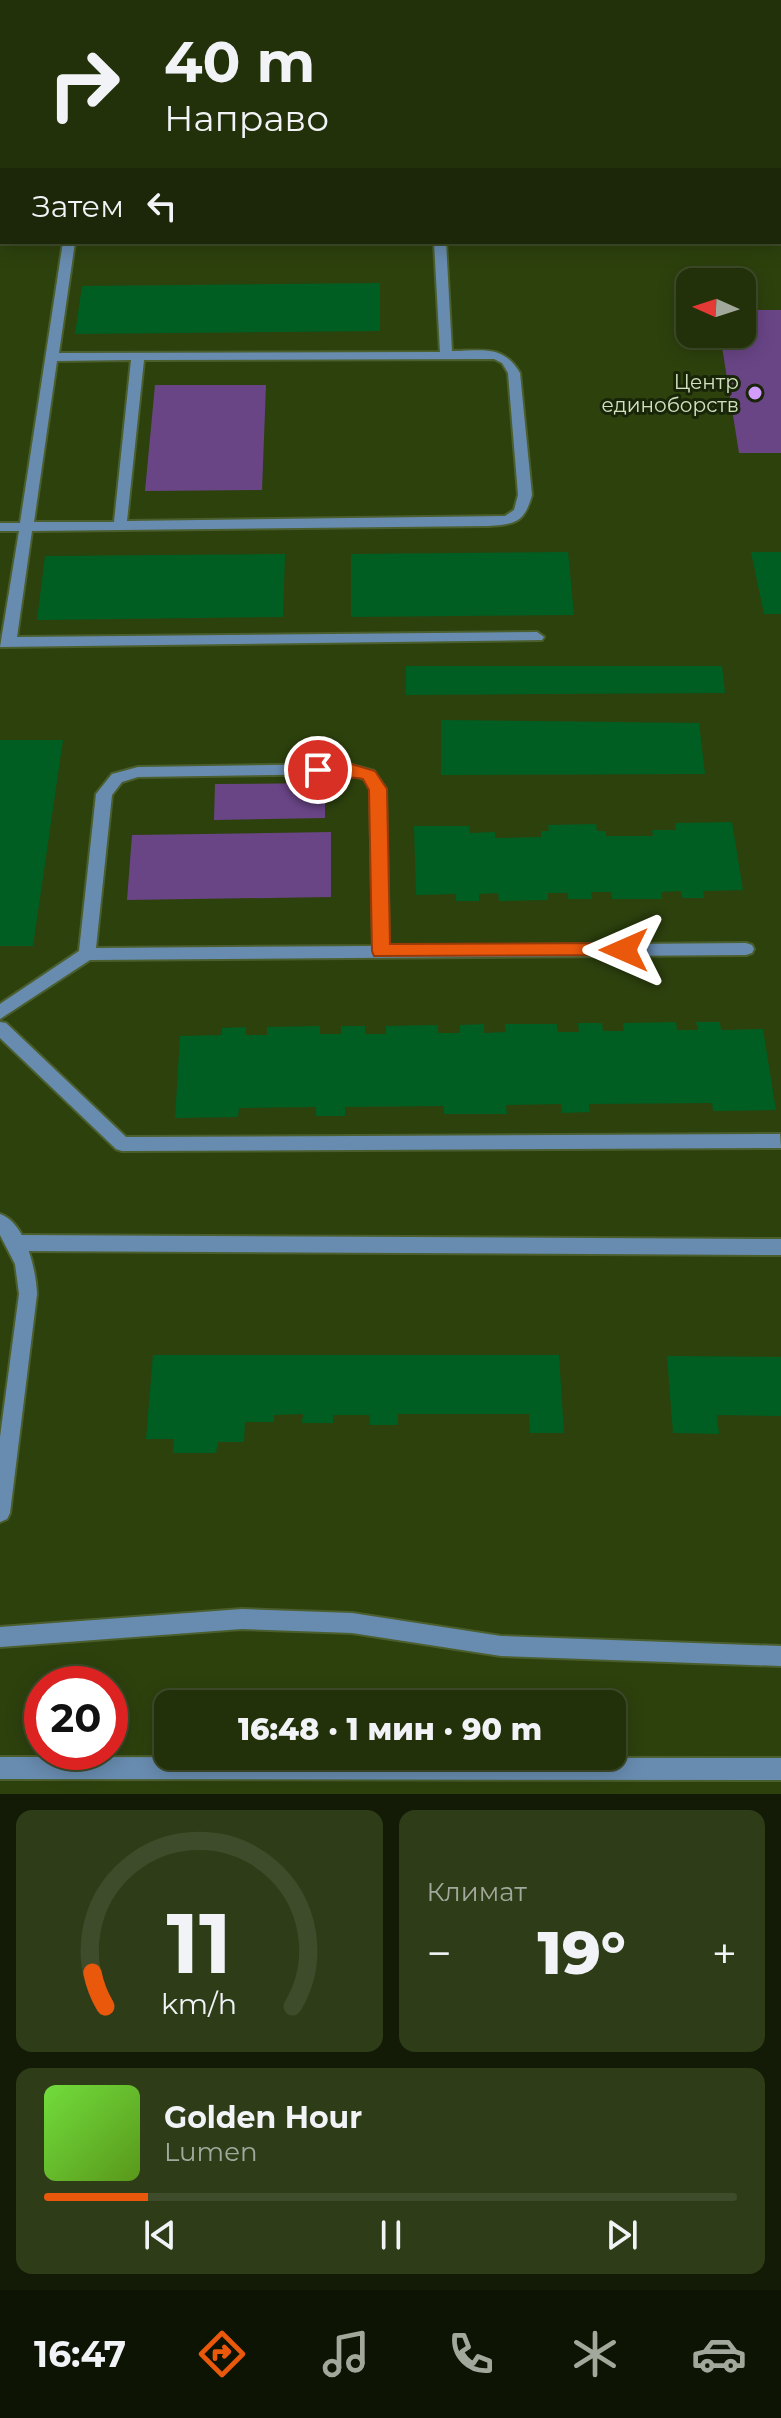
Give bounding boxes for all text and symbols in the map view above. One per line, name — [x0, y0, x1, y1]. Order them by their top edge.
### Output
text: 40 m — [164, 28, 315, 96]
icon: right — [32, 32, 136, 136]
text: Направо — [164, 96, 329, 140]
icon: left — [140, 184, 184, 228]
text: Затем — [32, 188, 124, 225]
north arrow — [676, 268, 756, 348]
map controls — [676, 268, 756, 348]
place label: Центр единоборств — [602, 370, 739, 417]
marker: Центр единоборств — [746, 384, 764, 402]
pin — [284, 736, 352, 804]
icon: arrive — [296, 748, 340, 792]
position arrow — [582, 908, 666, 992]
speed limit sign: 20 — [24, 1666, 128, 1770]
text: 16:48 · 1 мин · 90 m — [238, 1711, 542, 1748]
text: Климат — [427, 1876, 527, 1908]
text: 11 — [167, 1892, 232, 1994]
text: 19° — [538, 1916, 626, 1989]
text: − — [427, 1926, 452, 1980]
text: + — [712, 1926, 737, 1980]
text: km/h — [161, 1986, 237, 2021]
text: Golden Hour — [164, 2099, 362, 2136]
text: Lumen — [164, 2136, 257, 2168]
icon: previous — [138, 2213, 182, 2257]
icon: pause — [369, 2213, 413, 2257]
icon: next — [600, 2213, 644, 2257]
icon: directions — [194, 2326, 250, 2382]
icon: music — [318, 2326, 374, 2382]
icon: phone — [443, 2326, 499, 2382]
icon: climate — [567, 2326, 623, 2382]
icon: car — [691, 2326, 747, 2382]
text: 16:47 — [34, 2332, 126, 2376]

